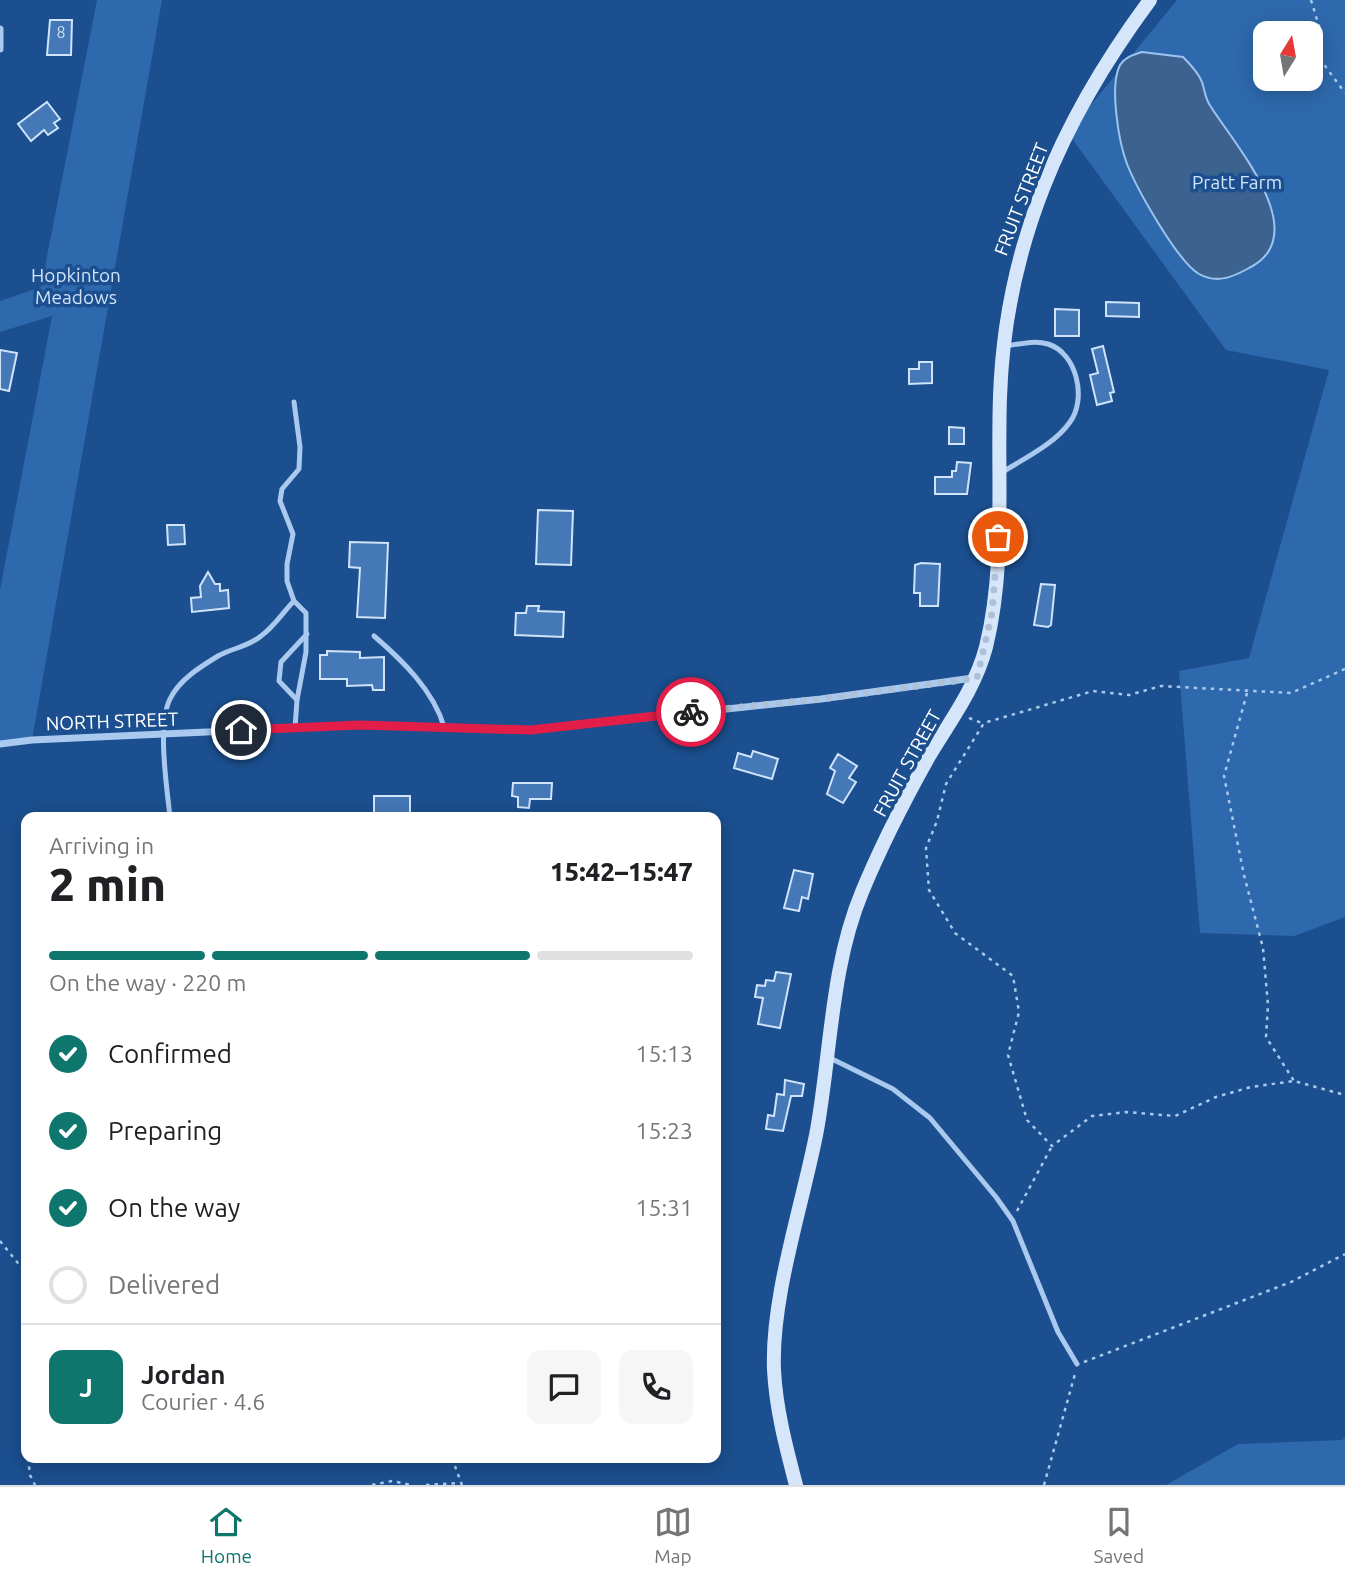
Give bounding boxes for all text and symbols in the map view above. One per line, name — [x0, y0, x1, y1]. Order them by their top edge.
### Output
north arrow — [1253, 21, 1323, 91]
map controls — [1253, 21, 1323, 91]
house number: 8 — [56, 23, 66, 41]
street label: FRUIT STREET — [989, 139, 1053, 258]
park label: Pratt Farm — [1192, 171, 1282, 193]
park label: Hopkinton Meadows — [31, 264, 121, 308]
pin — [968, 507, 1028, 567]
icon: bag — [979, 518, 1017, 556]
courier — [656, 677, 726, 747]
icon: bike — [672, 693, 710, 731]
pin — [211, 700, 271, 760]
street label: FRUIT STREET — [869, 705, 946, 820]
street label: NORTH STREET — [45, 708, 179, 734]
icon: home — [222, 711, 260, 749]
text: Arriving in — [49, 833, 154, 858]
text: 15:42–15:47 — [550, 857, 693, 886]
text: 2 min — [49, 858, 166, 910]
text: On the way · 220 m — [49, 970, 246, 995]
icon: check — [49, 1035, 87, 1073]
text: Confirmed — [108, 1039, 232, 1068]
text: 15:13 — [635, 1041, 693, 1066]
icon: check — [49, 1112, 87, 1150]
text: Preparing — [108, 1116, 222, 1145]
text: 15:23 — [635, 1118, 693, 1143]
icon: check — [49, 1189, 87, 1227]
text: On the way — [108, 1193, 240, 1222]
text: 15:31 — [635, 1195, 693, 1220]
text: Delivered — [108, 1270, 220, 1299]
button: chat — [527, 1350, 601, 1424]
button: phone — [619, 1350, 693, 1424]
text: Jordan — [141, 1360, 226, 1389]
text: J — [79, 1373, 93, 1402]
text: Courier · 4.6 — [141, 1389, 265, 1414]
tab: Home — [201, 1503, 252, 1567]
tab: Map — [654, 1503, 692, 1567]
tab: Saved — [1094, 1503, 1144, 1567]

